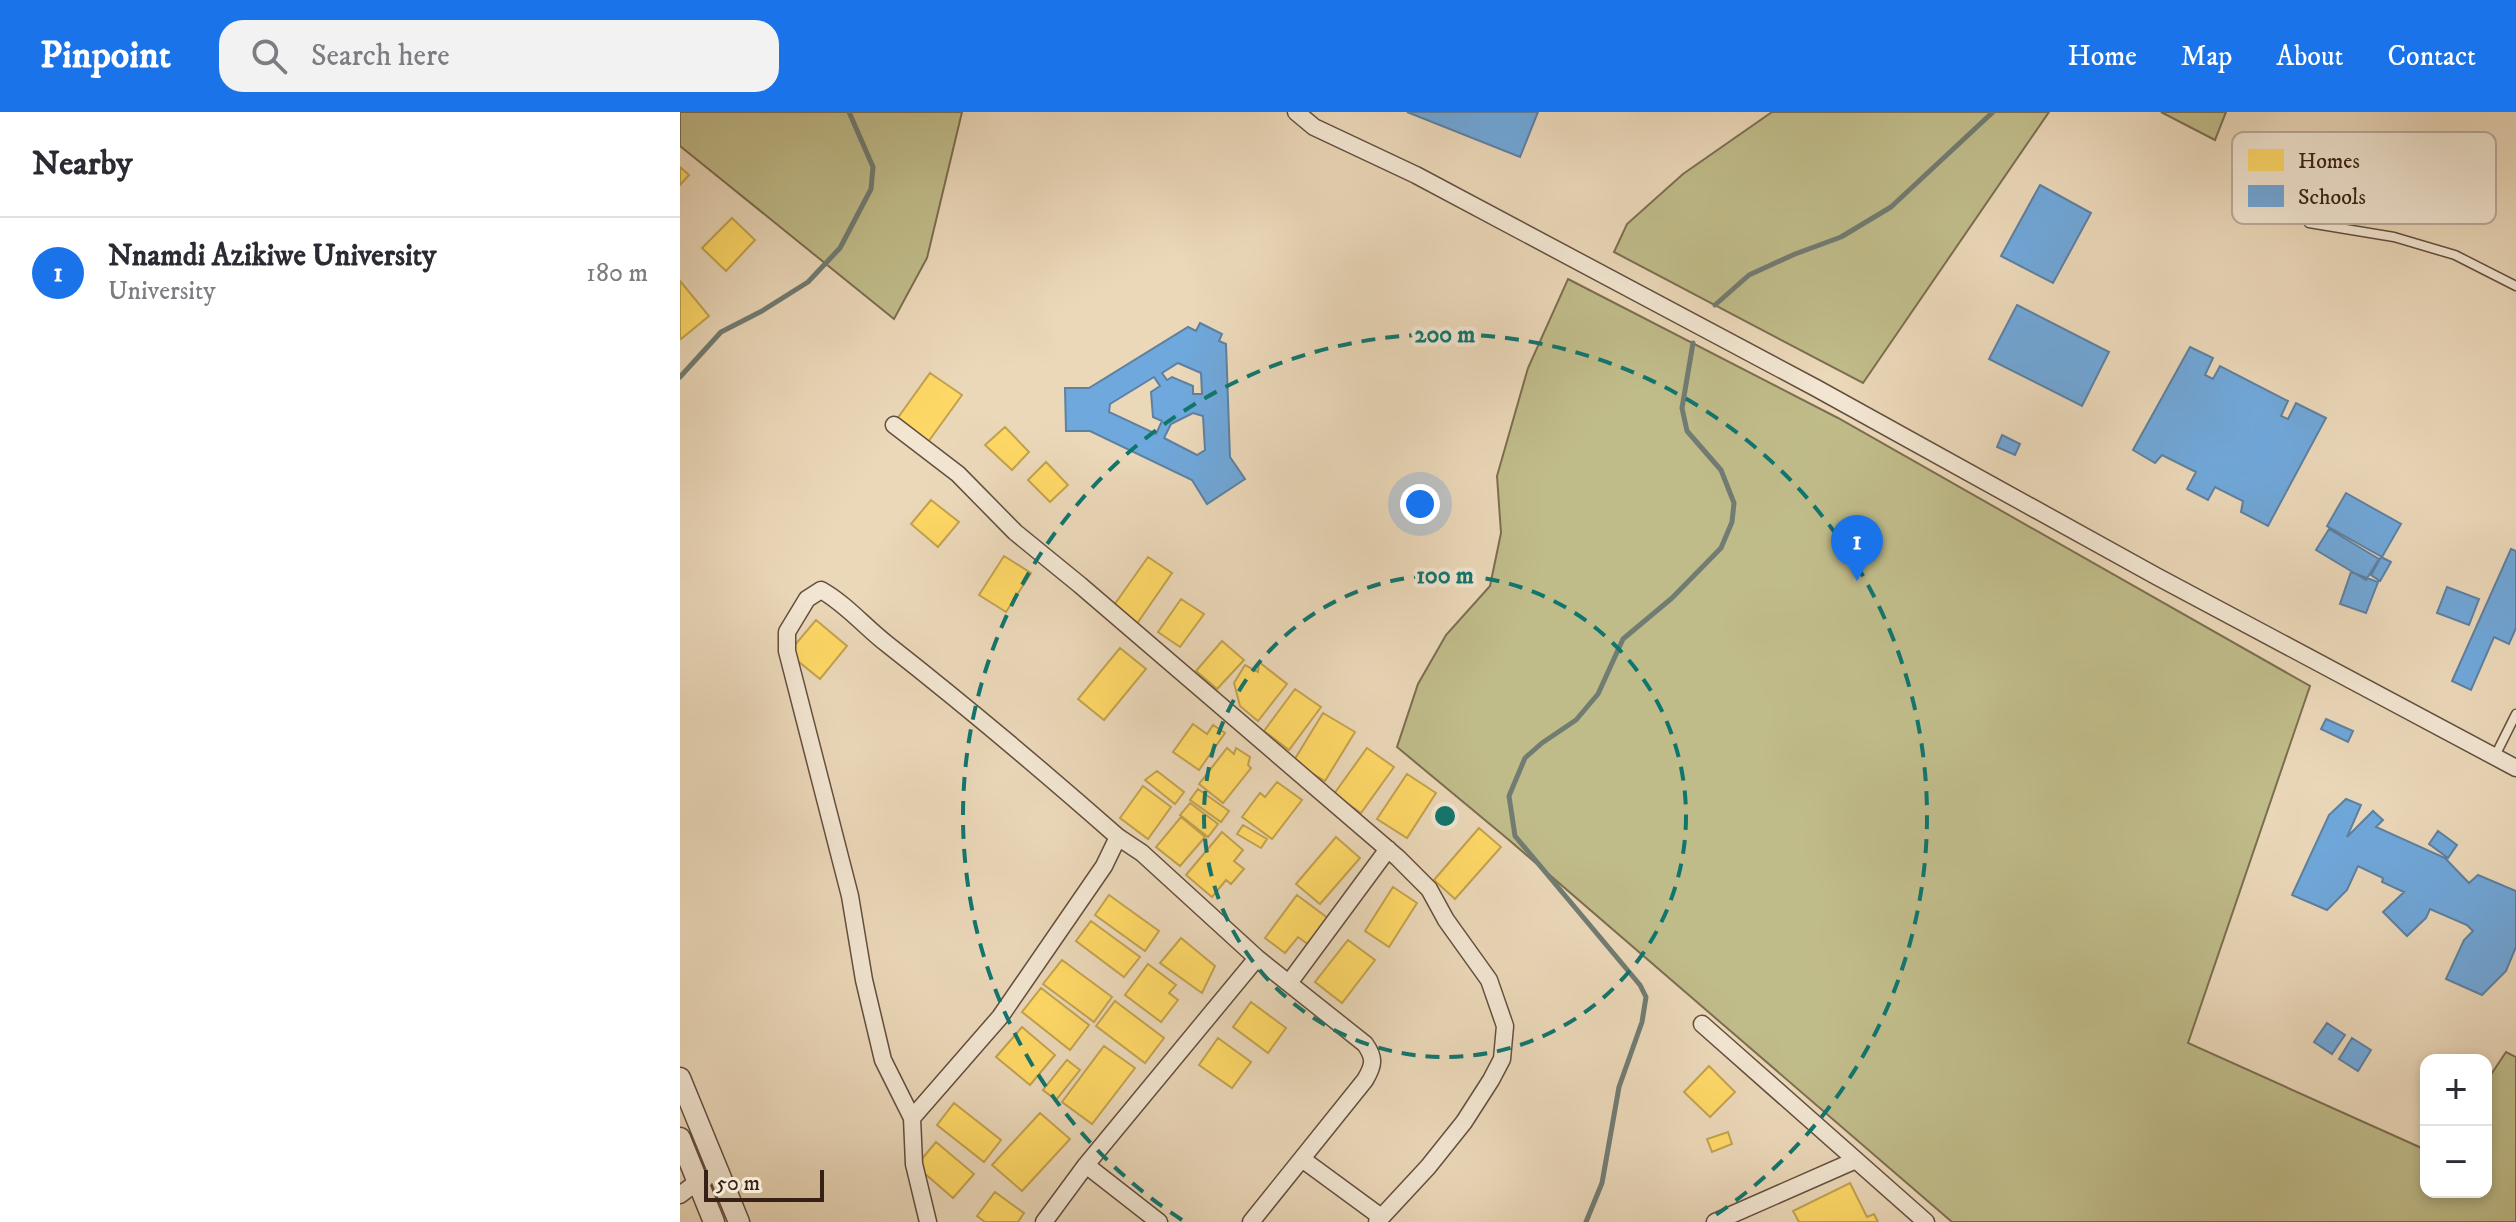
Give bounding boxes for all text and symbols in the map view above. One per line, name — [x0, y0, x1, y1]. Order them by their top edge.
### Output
search box — [219, 20, 779, 92]
text: Pinpoint — [40, 32, 171, 80]
icon: search — [247, 34, 291, 78]
text: Search here — [311, 38, 450, 75]
text: Home — [2068, 39, 2137, 74]
text: Map — [2181, 39, 2232, 74]
text: About — [2276, 39, 2343, 74]
text: Contact — [2387, 39, 2476, 74]
legend — [2232, 132, 2496, 224]
text: Nearby — [32, 143, 133, 185]
text: Homes — [2298, 148, 2360, 175]
text: Schools — [2298, 184, 2366, 211]
text: Nnamdi Azikiwe University — [108, 238, 436, 275]
text: 1 — [53, 257, 63, 290]
text: 180 m — [586, 257, 648, 290]
text: University — [108, 275, 216, 308]
text: 200 m — [1415, 320, 1475, 350]
your location — [1400, 484, 1440, 524]
pin: 1 — [1831, 515, 1883, 581]
text: 100 m — [1416, 561, 1474, 591]
centre of rings — [1431, 802, 1459, 830]
map controls — [2420, 1054, 2492, 1198]
button: + — [2420, 1054, 2492, 1126]
button: − — [2420, 1126, 2492, 1198]
scale bar — [704, 1166, 824, 1202]
text: 50 m — [716, 1170, 760, 1197]

